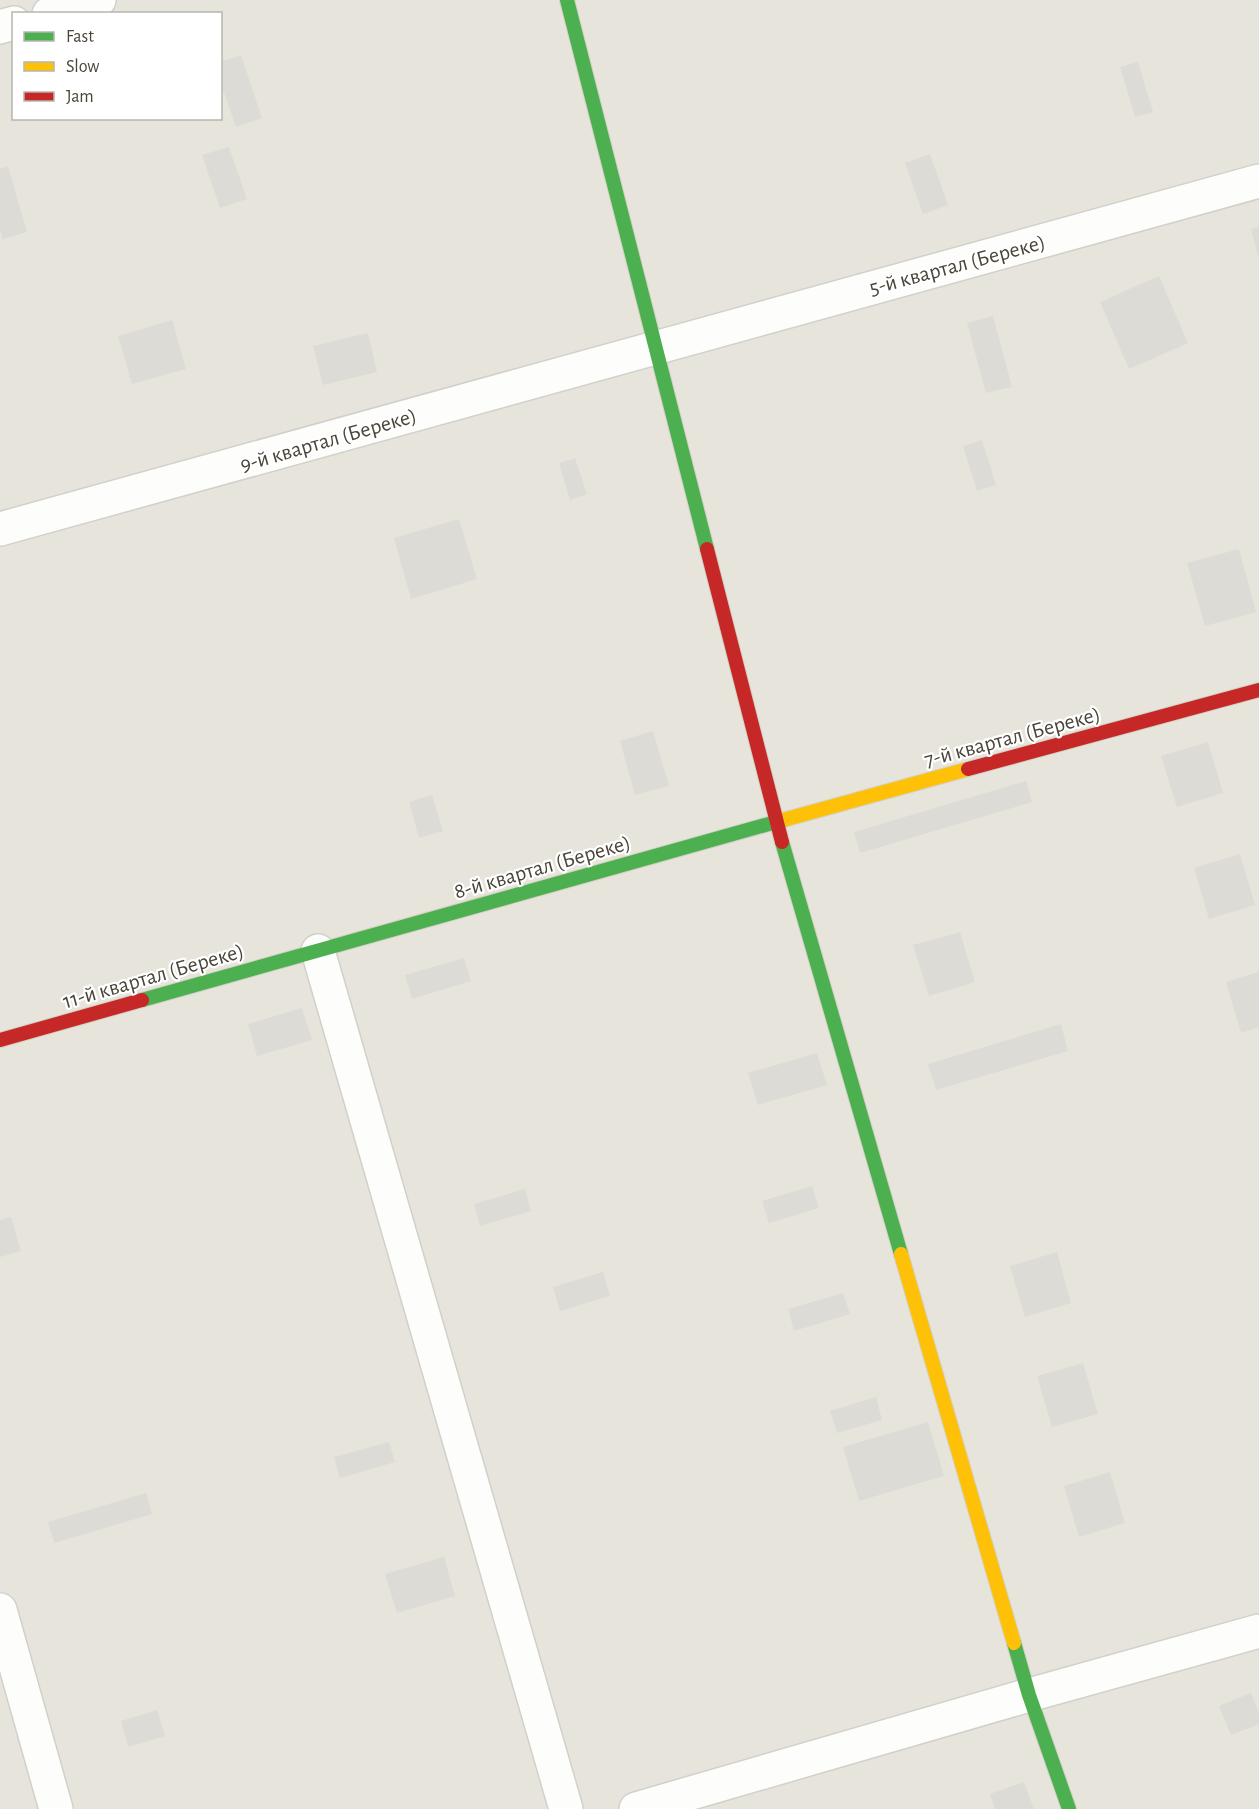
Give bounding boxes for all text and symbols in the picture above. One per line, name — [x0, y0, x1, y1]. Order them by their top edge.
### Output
legend — [12, 12, 222, 120]
text: Fast — [66, 28, 94, 46]
text: Slow — [66, 58, 99, 76]
text: Jam — [66, 88, 94, 106]
street label: 5-й квартал (Береке) — [867, 231, 1048, 299]
street label: 9-й квартал (Береке) — [238, 404, 419, 476]
street label: 7-й квартал (Береке) — [922, 703, 1103, 771]
street label: 8-й квартал (Береке) — [451, 831, 633, 903]
street label: 11-й квартал (Береке) — [60, 940, 246, 1012]

